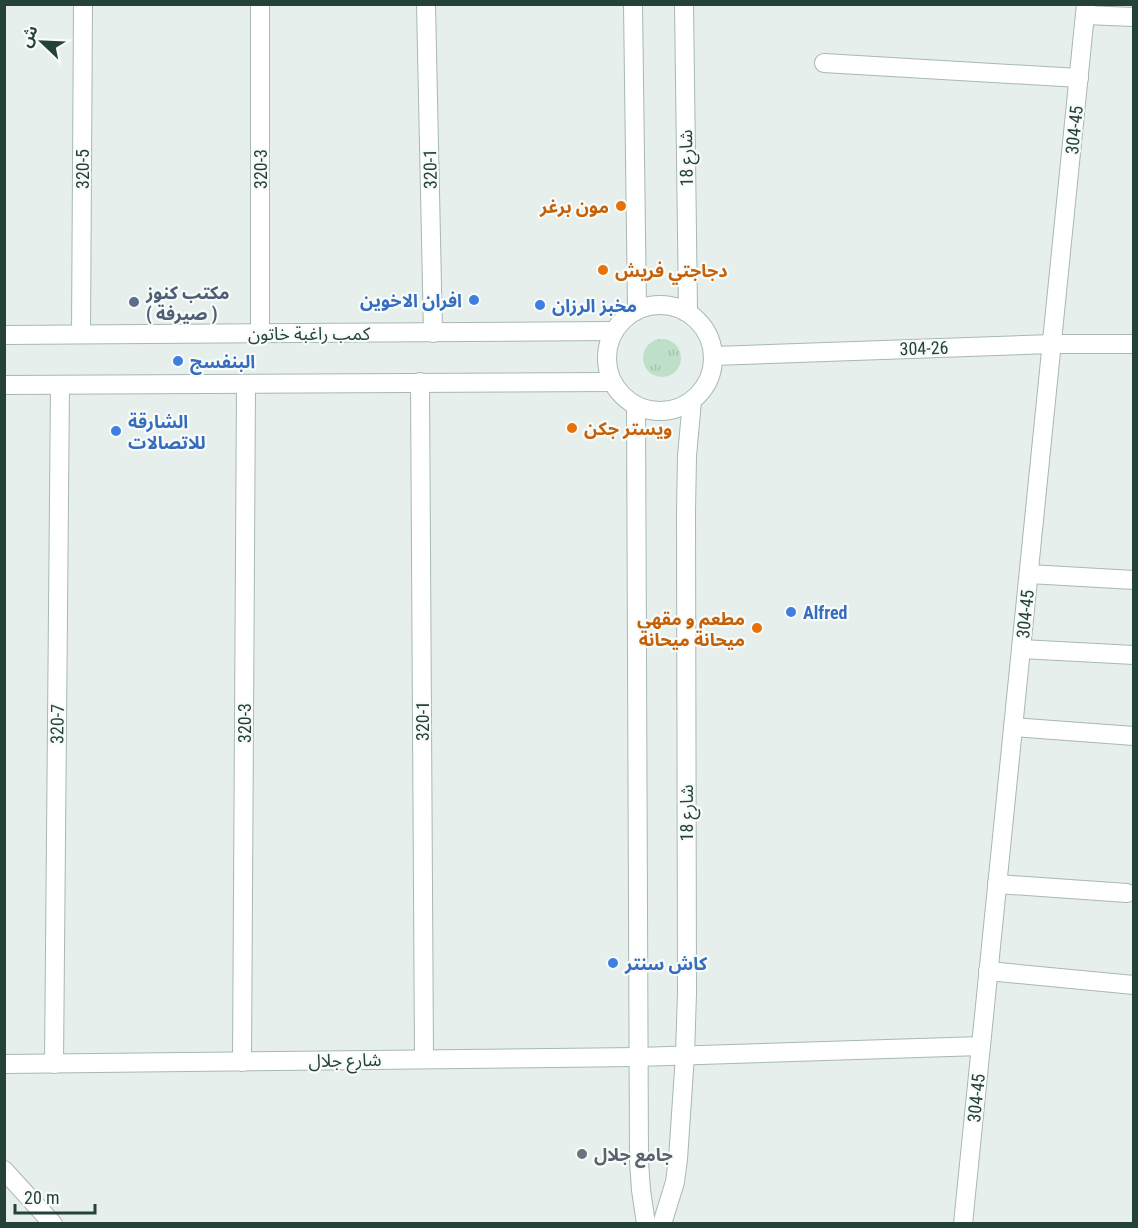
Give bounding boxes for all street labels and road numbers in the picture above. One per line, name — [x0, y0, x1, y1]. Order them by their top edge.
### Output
street label: 304-45 — [1061, 104, 1087, 155]
street label: شارع 18 — [675, 129, 701, 187]
street label: 320-5 — [72, 149, 93, 189]
street label: 320-3 — [250, 149, 271, 189]
street label: 320-1 — [419, 149, 441, 189]
street label: كمب راغبة خاتون — [248, 323, 371, 345]
street label: 304-26 — [899, 337, 949, 359]
street label: 304-45 — [1012, 588, 1038, 639]
street label: 320-1 — [412, 701, 433, 741]
street label: 320-3 — [234, 703, 255, 743]
street label: 320-7 — [46, 704, 68, 744]
street label: شارع 18 — [676, 785, 701, 842]
street label: شارع جلال — [308, 1049, 382, 1075]
street label: 304-45 — [963, 1072, 989, 1123]

